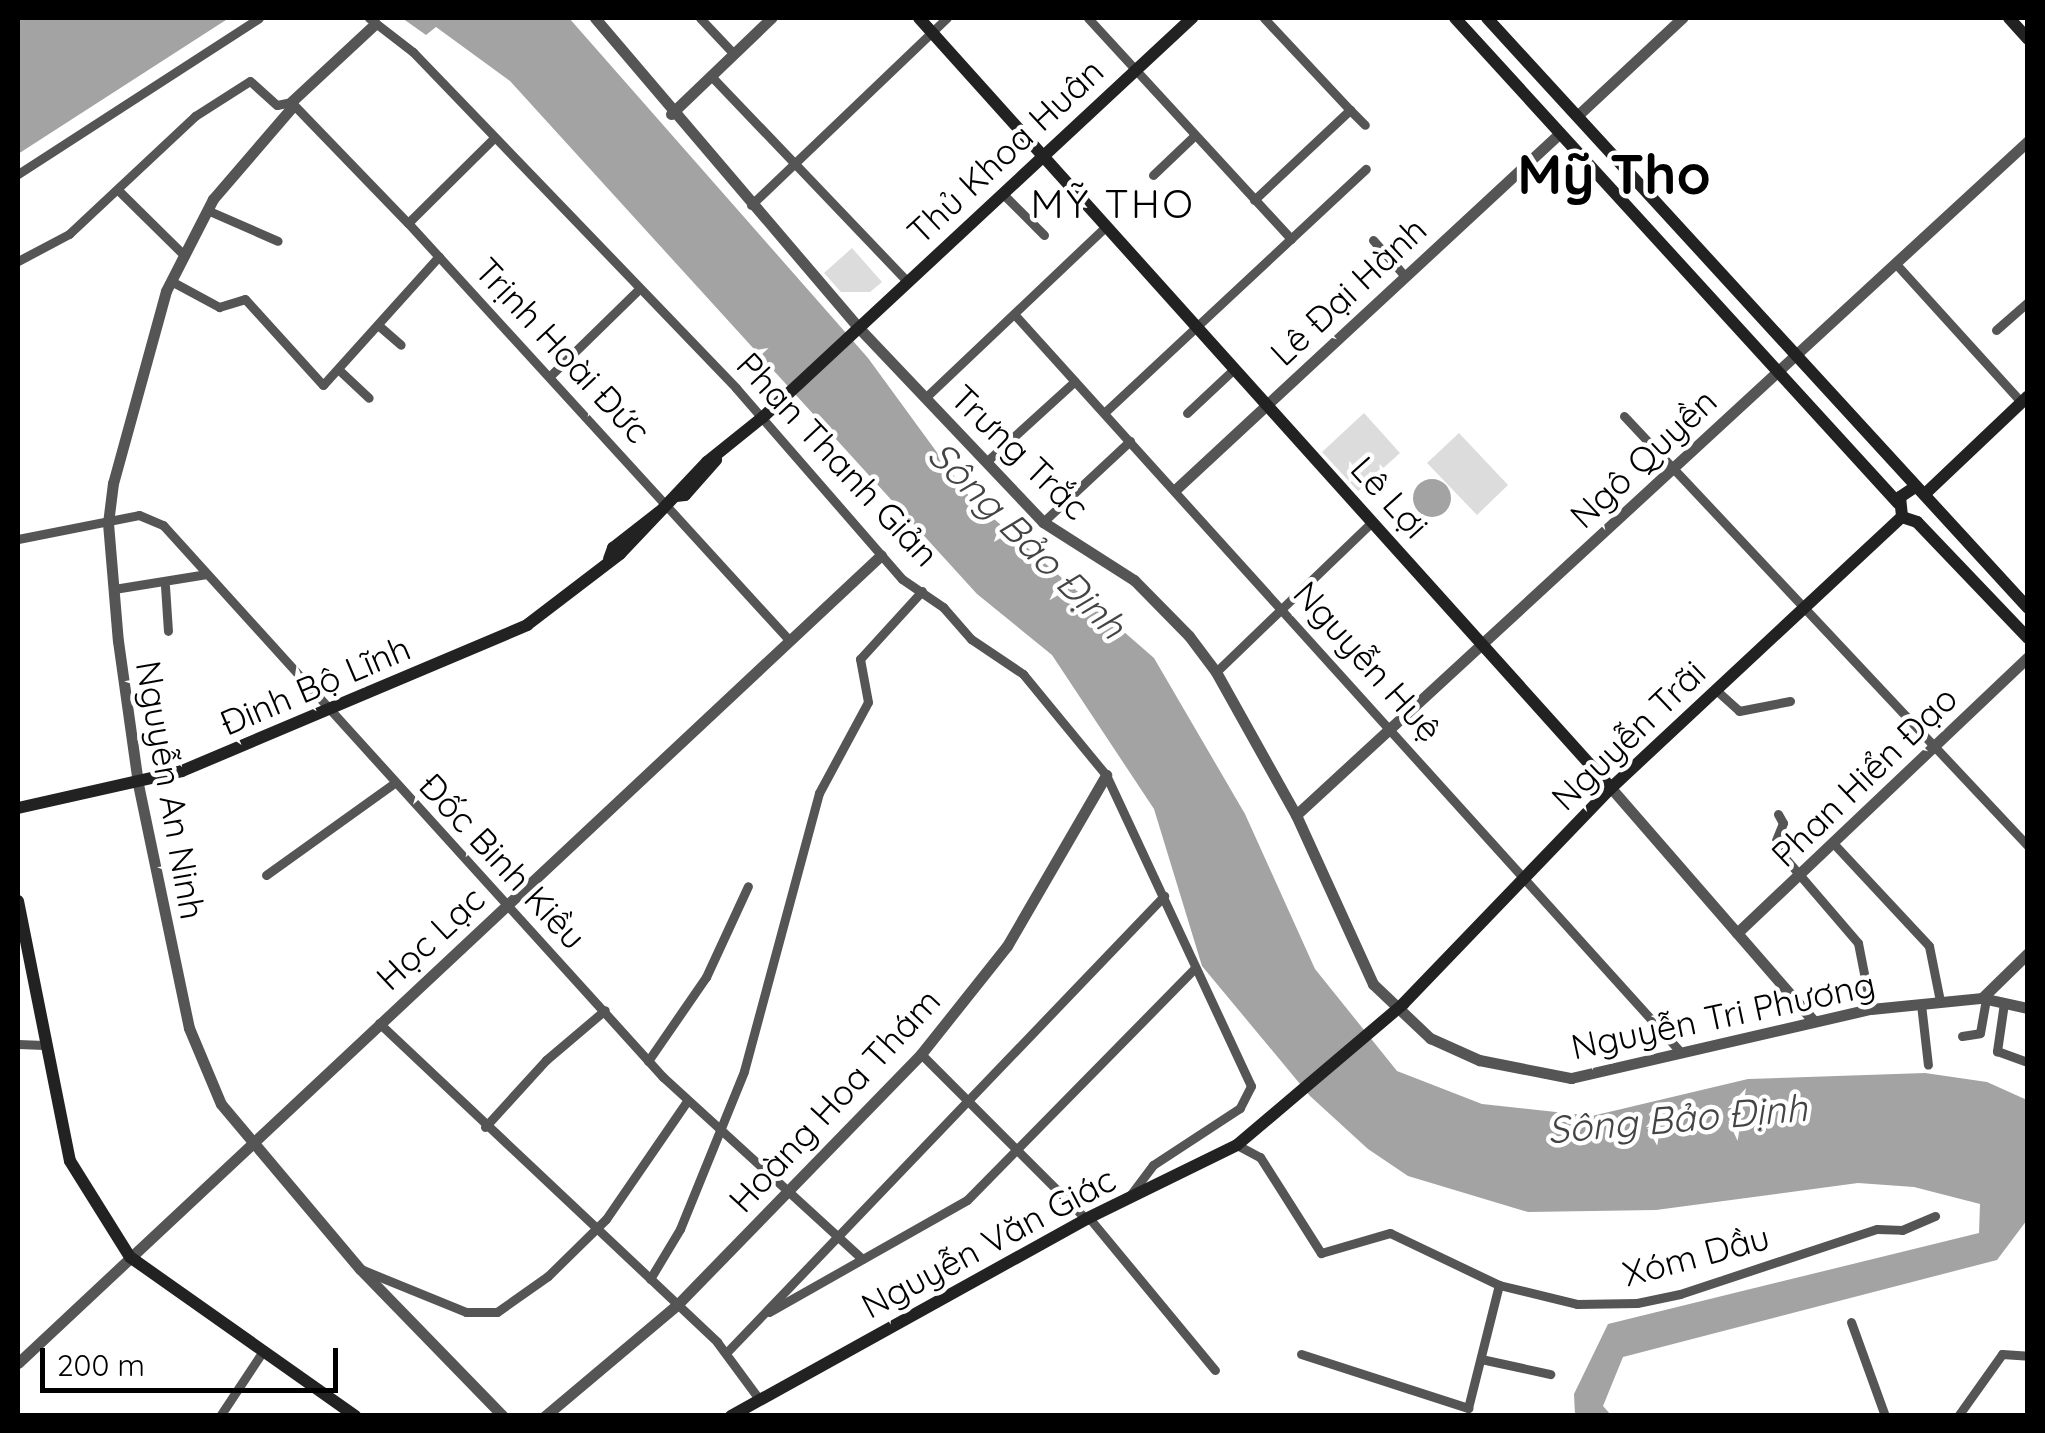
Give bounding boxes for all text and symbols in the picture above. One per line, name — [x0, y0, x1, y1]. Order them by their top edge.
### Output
street label: Thủ Khoa Huân — [898, 50, 1112, 252]
district label: Mỹ Tho — [1517, 141, 1711, 207]
district label: MỸ THO — [1031, 179, 1195, 227]
street label: Lê Đại Hành — [1261, 208, 1435, 374]
street label: Trịnh Hoài Đức — [467, 249, 659, 451]
street label: Phan Thanh Giản — [728, 343, 948, 575]
street label: Trưng Trắc — [942, 376, 1098, 528]
street label: Ngô Quyền — [1561, 380, 1725, 536]
water label: Sông Bảo Định — [919, 432, 1135, 648]
street label: Lê Lợi — [1343, 448, 1437, 546]
street label: Nguyễn Huệ — [1285, 572, 1451, 750]
street label: Đinh Bộ Lĩnh — [214, 626, 416, 744]
street label: Nguyễn Trãi — [1543, 651, 1713, 819]
street label: Nguyễn An Ninh — [128, 657, 214, 923]
street label: Phan Hiển Đạo — [1763, 677, 1965, 875]
street label: Đốc Binh Kiều — [411, 764, 595, 958]
street label: Học Lạc — [367, 878, 493, 998]
street label: Nguyễn Tri Phương — [1567, 962, 1879, 1068]
street label: Hoàng Hoa Thám — [720, 979, 948, 1221]
water label: Sông Bảo Định — [1545, 1085, 1809, 1153]
street label: Nguyễn Văn Giác — [854, 1157, 1122, 1327]
street label: Xóm Dầu — [1618, 1215, 1774, 1295]
scale bar — [45, 1328, 342, 1390]
text: 200 m — [57, 1346, 145, 1384]

